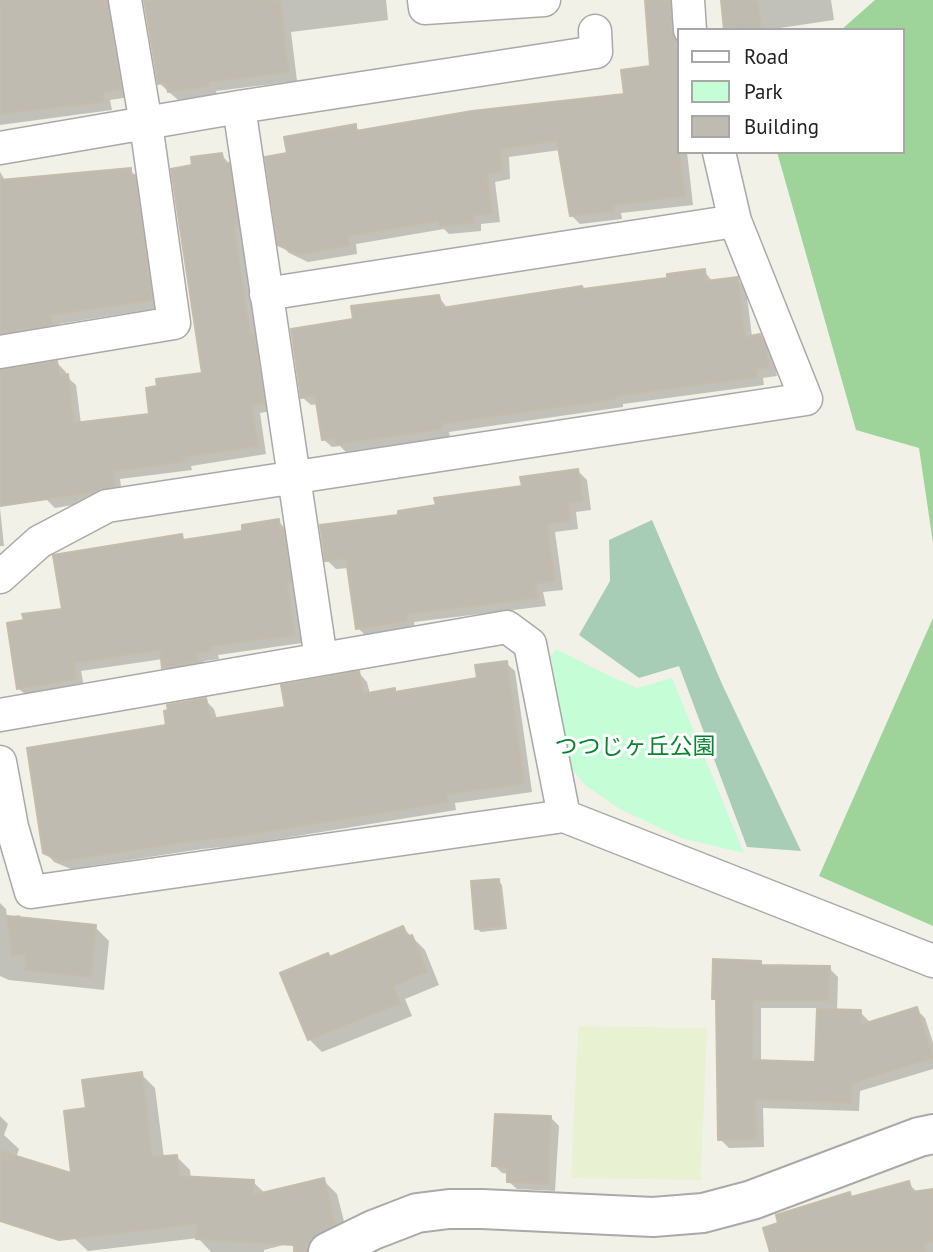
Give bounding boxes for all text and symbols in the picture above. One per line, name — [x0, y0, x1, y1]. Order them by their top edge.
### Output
legend — [678, 28, 905, 154]
text: Road — [744, 43, 788, 70]
text: Park — [744, 78, 783, 105]
text: Building — [744, 113, 819, 140]
park label: つつじヶ丘公園 — [555, 733, 715, 761]

